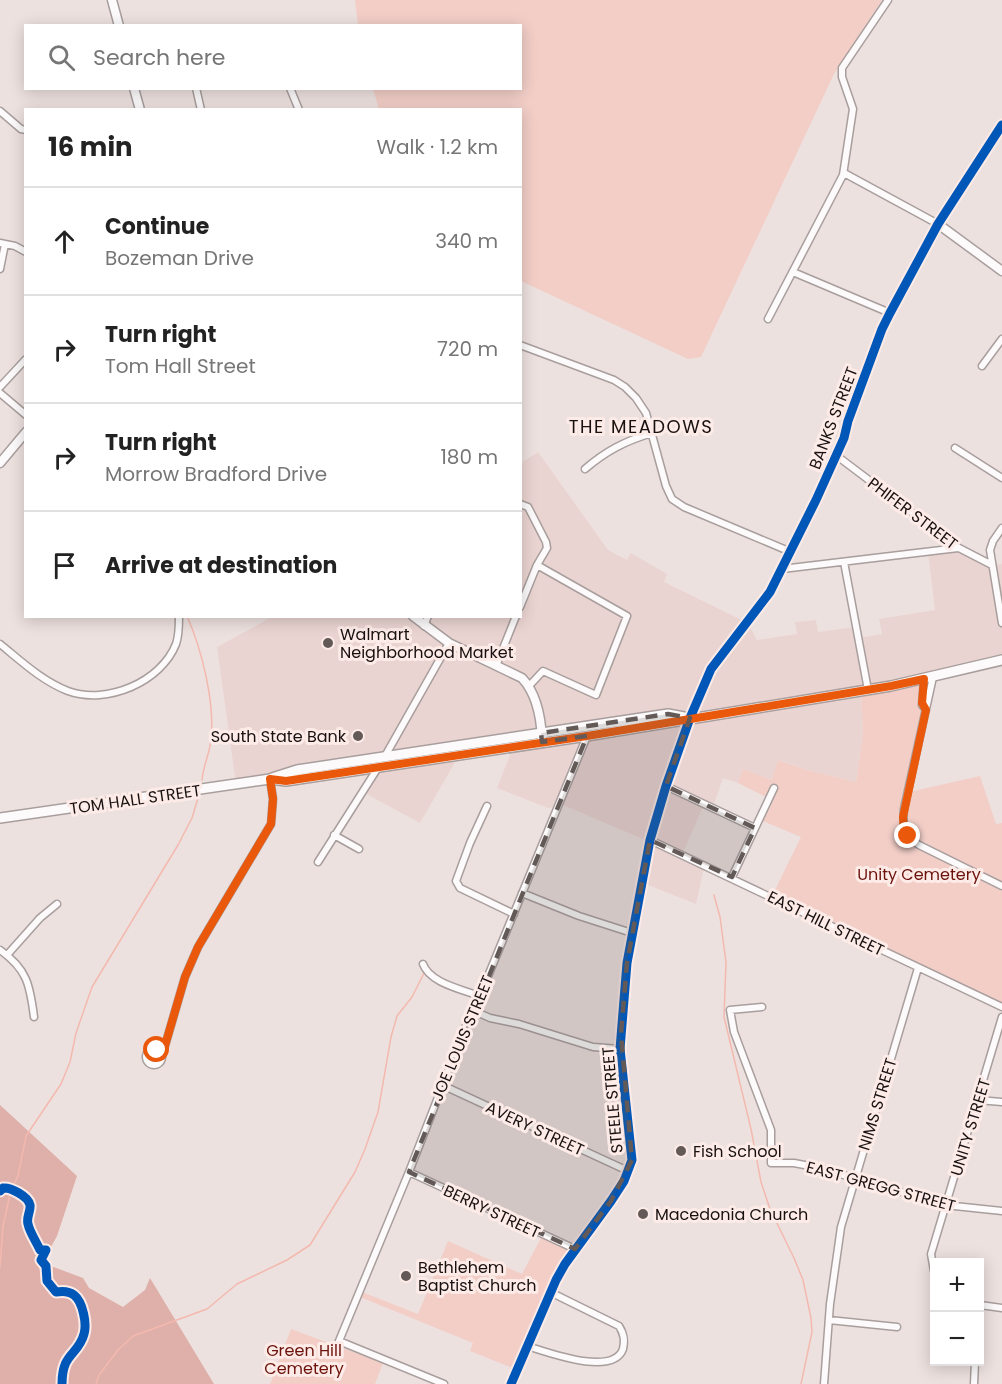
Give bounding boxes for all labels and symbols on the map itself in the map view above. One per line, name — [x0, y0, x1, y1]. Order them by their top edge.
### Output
street label: BANKS STREET — [803, 363, 864, 473]
district label: THE MEADOWS — [569, 414, 713, 439]
street label: PHIFER STREET — [863, 472, 963, 555]
place label: Walmart Neighborhood Market — [340, 623, 514, 664]
marker: Walmart Neighborhood Market — [321, 636, 335, 650]
place label: South State Bank — [211, 725, 347, 748]
marker: South State Bank — [351, 729, 365, 743]
street label: TOM HALL STREET — [68, 779, 202, 820]
route end — [894, 822, 920, 848]
park label: Unity Cemetery — [857, 863, 981, 886]
street label: EAST HILL STREET — [764, 885, 888, 962]
street label: JOE LOUIS STREET — [426, 972, 499, 1104]
route start — [143, 1036, 169, 1062]
street label: STEELE STREET — [596, 1045, 629, 1154]
street label: NIMS STREET — [853, 1055, 903, 1153]
street label: UNITY STREET — [945, 1075, 996, 1179]
street label: AVERY STREET — [482, 1096, 588, 1161]
place label: Fish School — [693, 1140, 782, 1163]
marker: Fish School — [674, 1144, 688, 1158]
street label: EAST GREGG STREET — [804, 1155, 958, 1218]
street label: BERRY STREET — [440, 1179, 544, 1244]
place label: Macedonia Church — [655, 1203, 808, 1226]
marker: Macedonia Church — [636, 1207, 650, 1221]
place label: Bethlehem Baptist Church — [418, 1256, 536, 1297]
marker: Bethlehem Baptist Church — [399, 1269, 413, 1283]
park label: Green Hill Cemetery — [264, 1339, 344, 1380]

